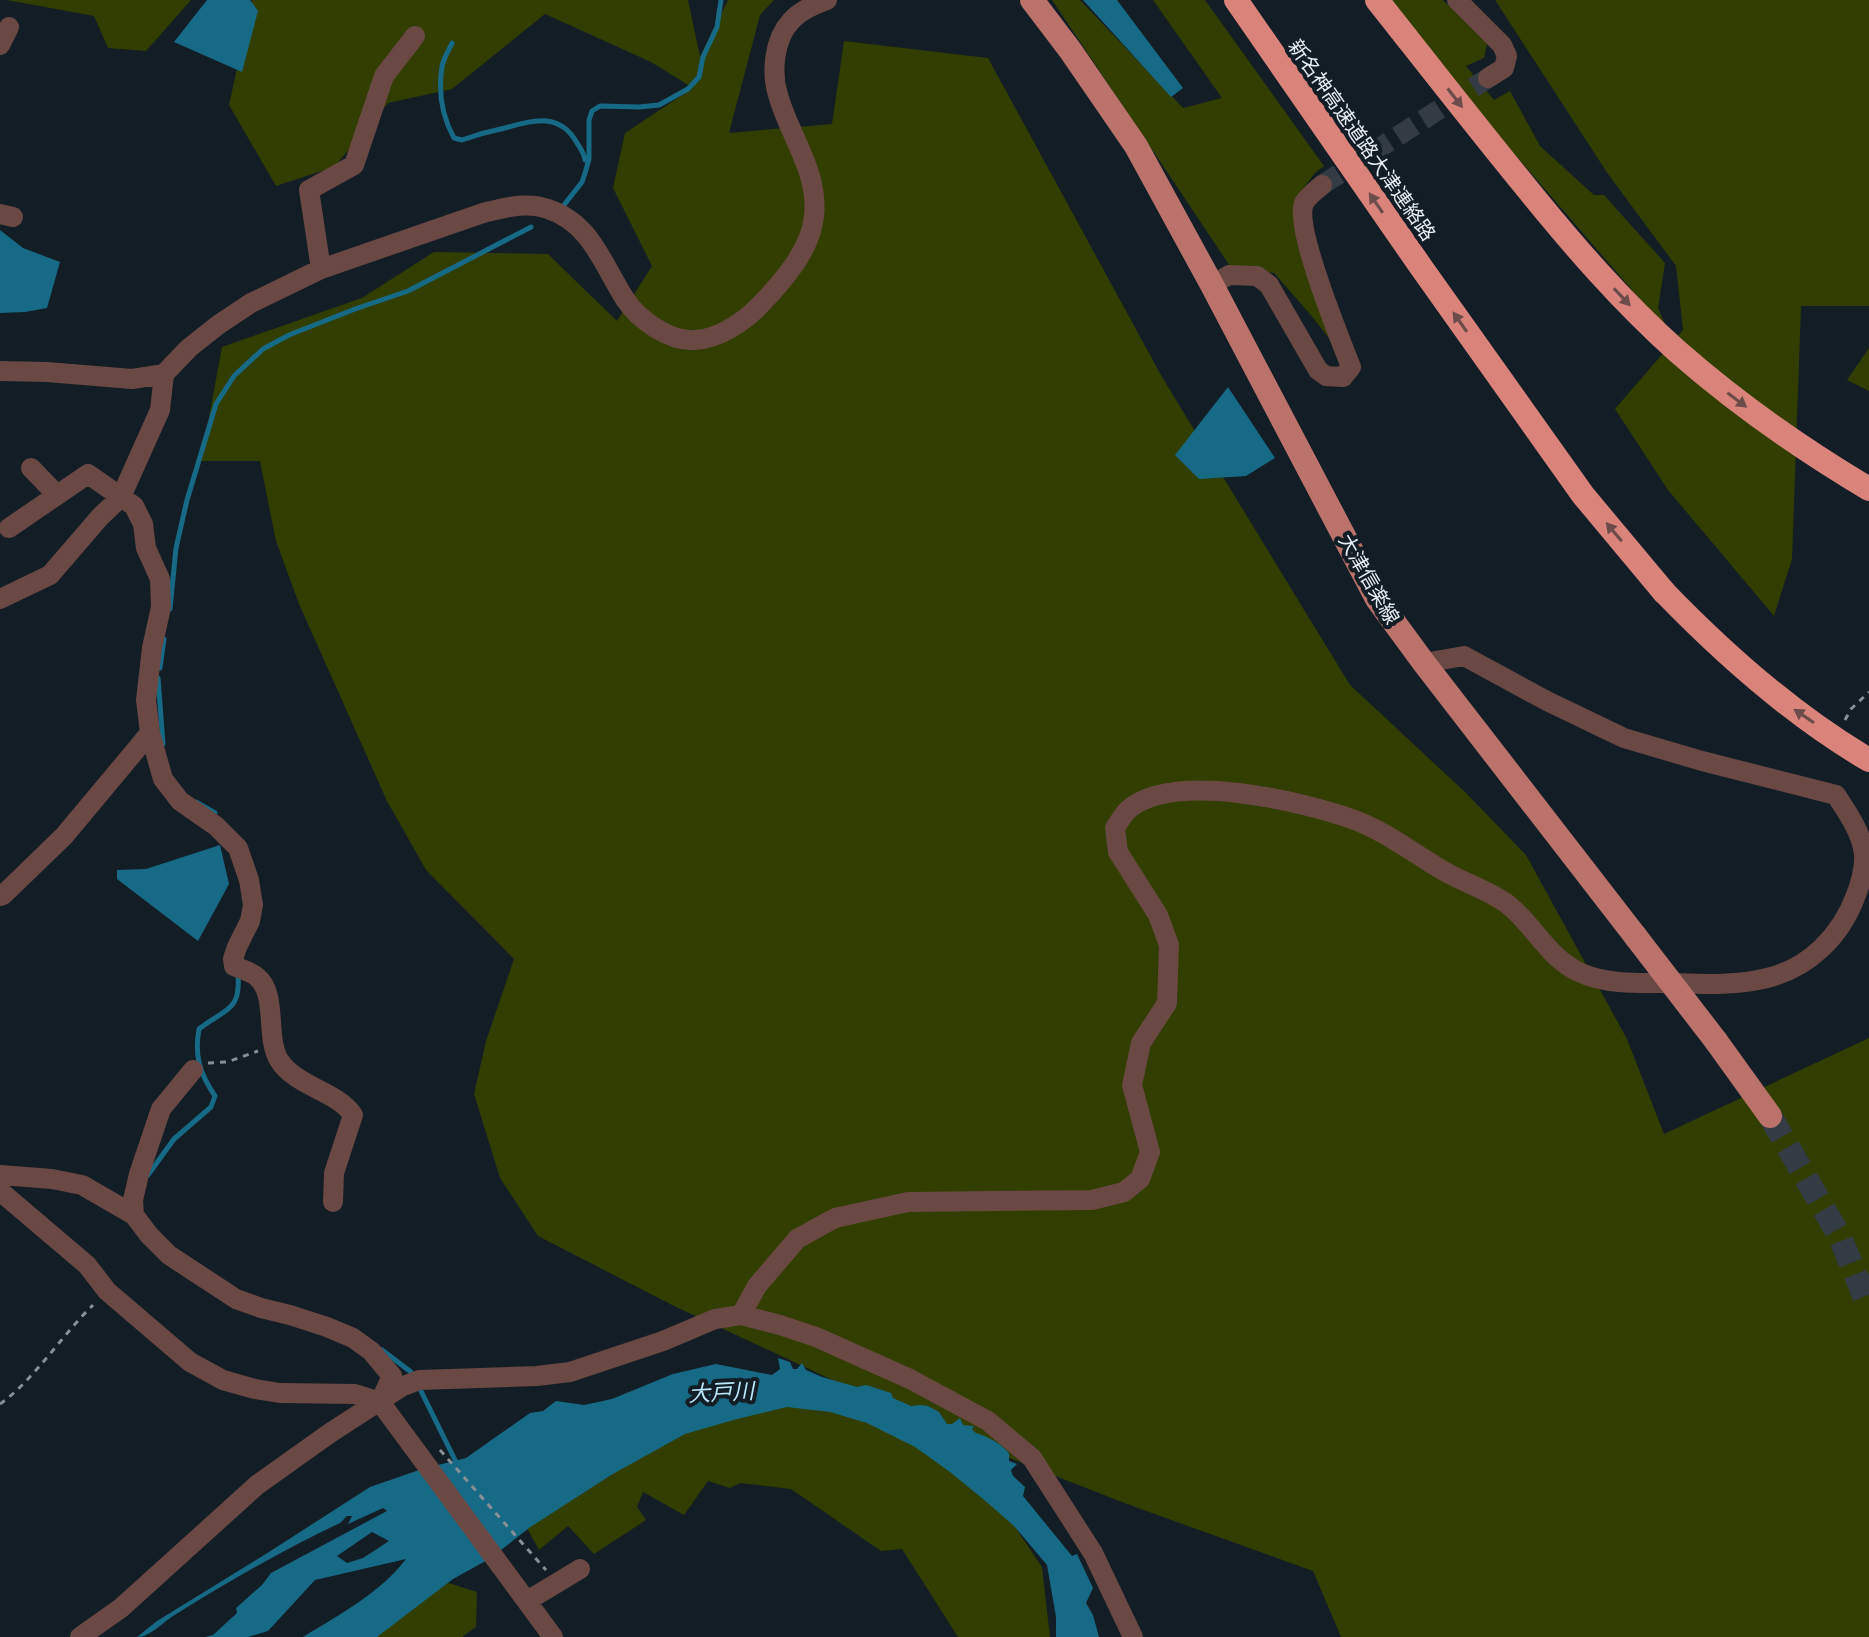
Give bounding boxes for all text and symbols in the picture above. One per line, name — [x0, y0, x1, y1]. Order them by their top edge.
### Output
street label: 新名神高速道路大津連絡路 — [1282, 34, 1442, 246]
one-way arrow — [1446, 88, 1462, 108]
one-way arrow — [1369, 192, 1384, 213]
one-way arrow — [1612, 287, 1630, 306]
one-way arrow — [1453, 312, 1468, 333]
one-way arrow — [1726, 392, 1748, 408]
one-way arrow — [1606, 522, 1623, 542]
street label: 大津信楽線 — [1332, 529, 1406, 629]
one-way arrow — [1794, 709, 1815, 724]
water label: 大戸川 — [687, 1375, 757, 1409]

